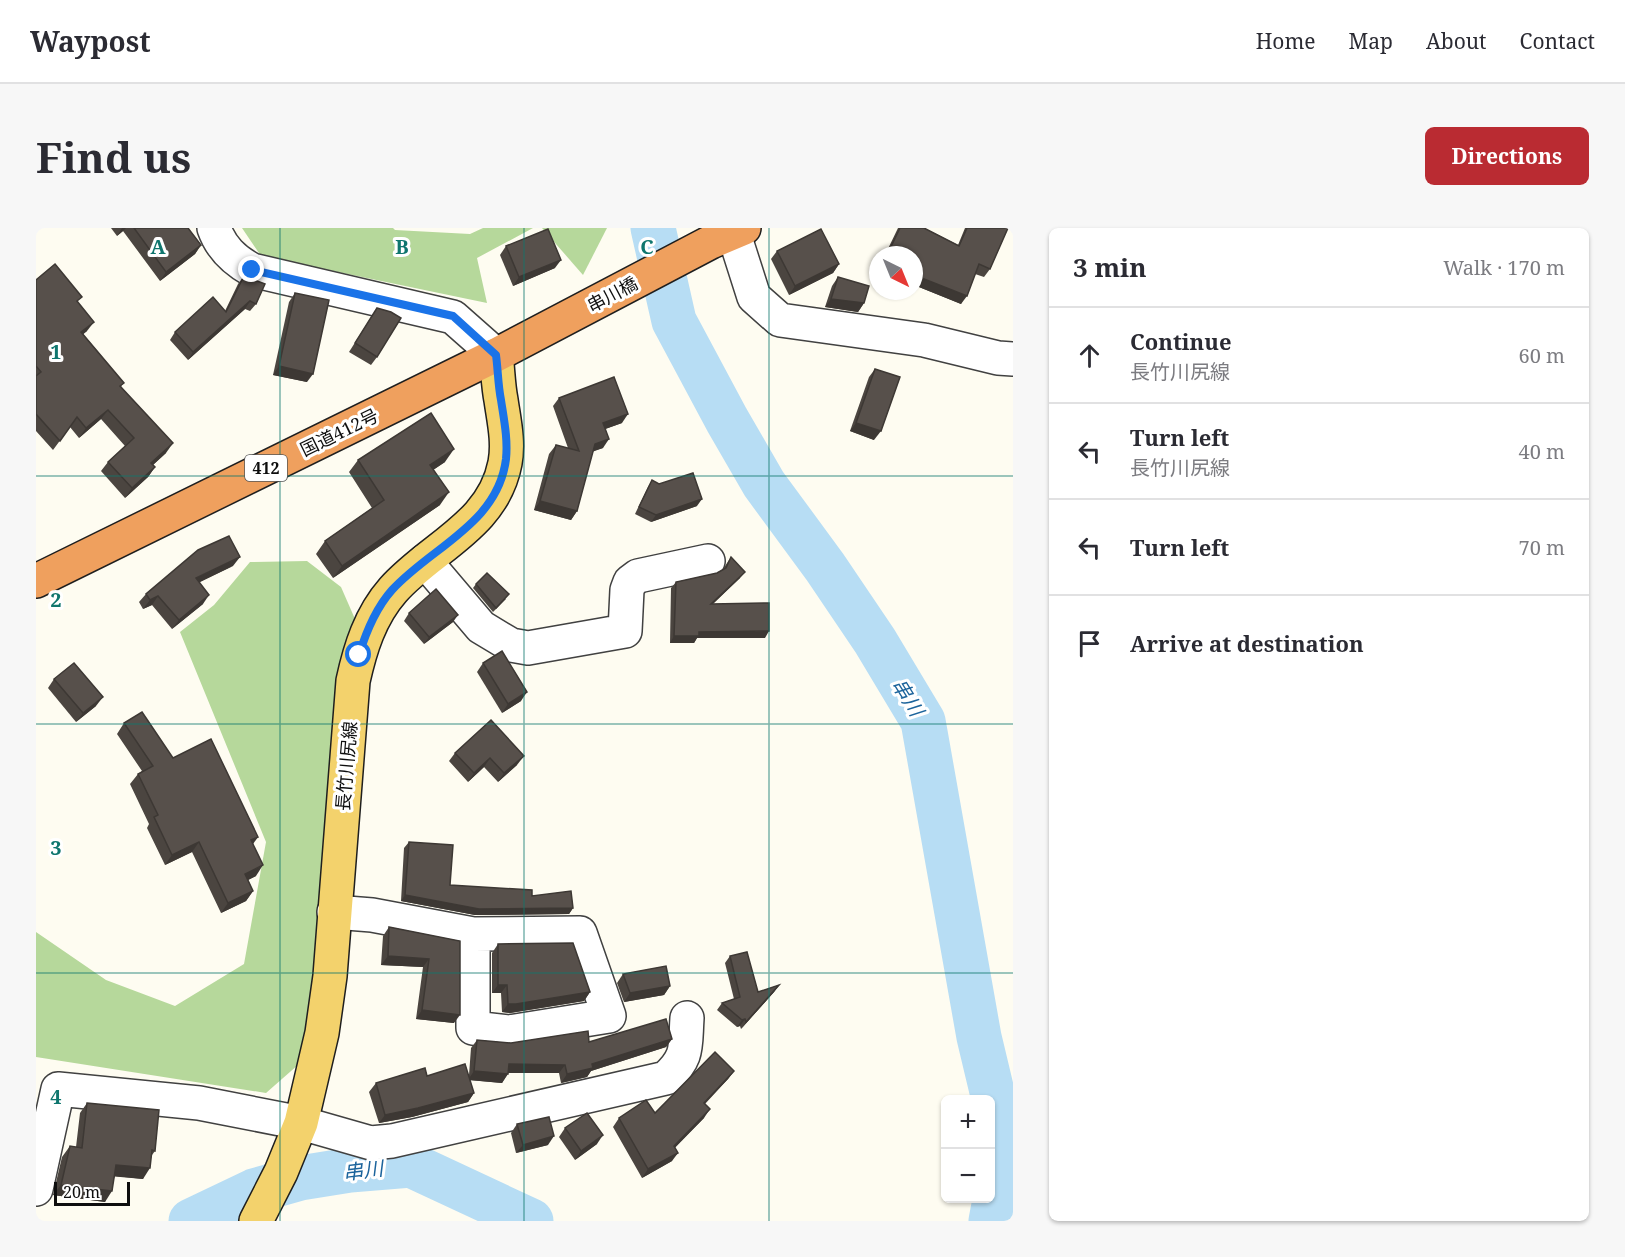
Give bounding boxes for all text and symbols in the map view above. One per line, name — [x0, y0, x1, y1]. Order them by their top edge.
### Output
text: Waypost — [30, 22, 151, 60]
text: Home — [1256, 27, 1316, 55]
text: Map — [1349, 27, 1393, 55]
text: About — [1426, 27, 1487, 55]
text: Contact — [1520, 27, 1595, 55]
button: Directions — [1425, 127, 1589, 185]
text: Find us — [36, 128, 191, 185]
text: A — [150, 233, 166, 260]
text: B — [395, 233, 409, 260]
text: C — [640, 233, 654, 260]
north arrow — [869, 246, 923, 300]
text: 3 min — [1073, 249, 1147, 285]
text: Walk · 170 m — [1443, 254, 1565, 281]
route end — [238, 256, 264, 282]
street label: 串川橋 — [583, 271, 641, 317]
text: Continue — [1130, 326, 1232, 356]
text: 1 — [50, 338, 62, 365]
icon: ahead — [1073, 339, 1106, 372]
text: 60 m — [1519, 342, 1565, 369]
text: 長竹川尻線 — [1130, 358, 1230, 385]
street label: 国道412号 — [296, 403, 382, 461]
text: Turn left — [1130, 422, 1229, 452]
icon: left — [1073, 435, 1106, 468]
text: 40 m — [1519, 438, 1565, 465]
text: 長竹川尻線 — [1130, 454, 1230, 481]
road number: 412 — [245, 455, 287, 481]
icon: left — [1073, 531, 1106, 564]
text: Turn left — [1130, 532, 1229, 562]
text: 70 m — [1519, 534, 1565, 561]
text: 2 — [50, 586, 62, 613]
icon: arrive — [1073, 627, 1106, 660]
text: Arrive at destination — [1130, 628, 1364, 658]
route start — [345, 641, 371, 667]
water label: 串川 — [886, 673, 931, 723]
street label: 長竹川尻線 — [330, 720, 362, 812]
text: 3 — [50, 834, 62, 861]
text: 4 — [50, 1083, 62, 1110]
map controls — [941, 1095, 995, 1203]
button: + — [941, 1095, 995, 1149]
button: − — [941, 1149, 995, 1203]
water label: 串川 — [342, 1154, 386, 1186]
scale bar — [54, 1179, 130, 1206]
text: 20 m — [63, 1181, 100, 1203]

